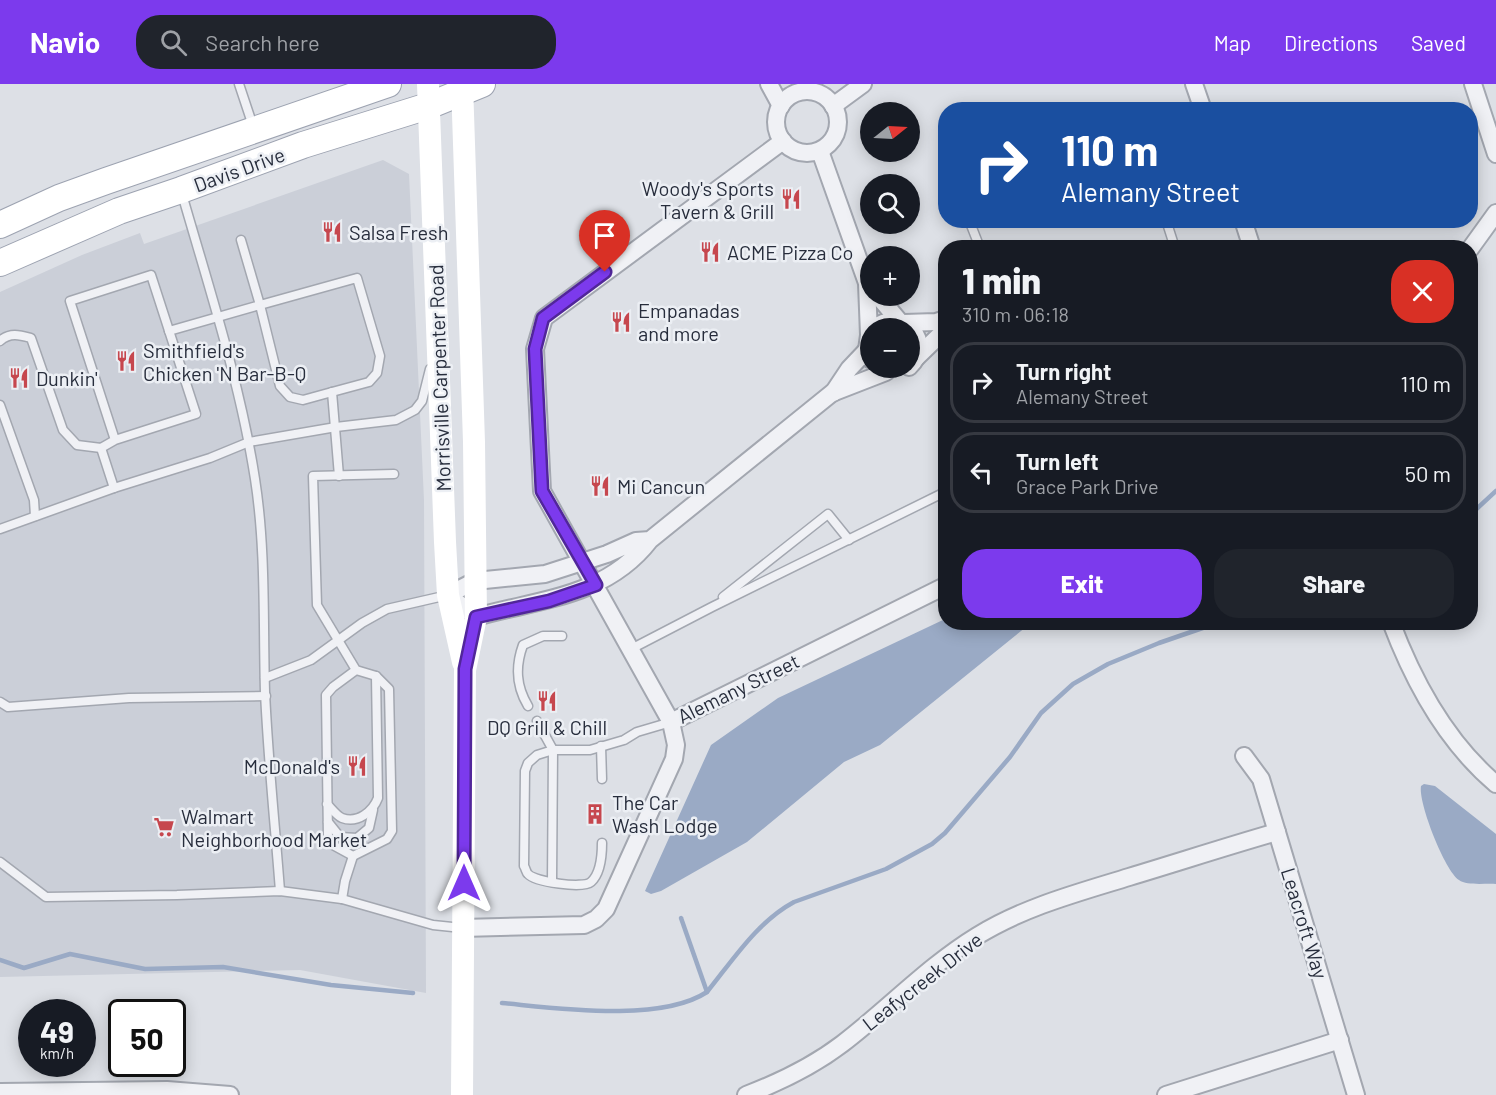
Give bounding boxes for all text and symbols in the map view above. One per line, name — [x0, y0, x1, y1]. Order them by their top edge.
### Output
search box — [136, 15, 556, 69]
text: Navio — [30, 25, 100, 59]
icon: search — [157, 26, 190, 59]
text: Search here — [205, 29, 320, 55]
text: Map — [1214, 30, 1251, 55]
text: Directions — [1284, 30, 1378, 55]
text: Saved — [1411, 30, 1466, 55]
north arrow — [860, 102, 920, 162]
map controls — [860, 102, 920, 378]
text: 110 m — [1061, 124, 1158, 174]
icon: right — [962, 126, 1040, 204]
street label: Davis Drive — [190, 141, 288, 197]
button: search — [860, 174, 920, 234]
text: Alemany Street — [1061, 175, 1240, 207]
place label: Woody's Sports Tavern & Grill — [642, 176, 774, 223]
restaurant icon: Woody's Sports Tavern & Grill — [779, 187, 803, 211]
pin — [579, 210, 630, 272]
icon: arrive — [588, 219, 621, 252]
restaurant icon: Salsa Fresh — [320, 220, 344, 244]
place label: Salsa Fresh — [349, 220, 448, 244]
restaurant icon: ACME Pizza Co — [698, 240, 722, 264]
place label: ACME Pizza Co — [727, 240, 853, 264]
button: + — [860, 246, 920, 306]
text: 1 min — [962, 258, 1041, 301]
button: close — [1391, 260, 1454, 323]
street label: Morrisville Carpenter Road — [423, 264, 455, 492]
place label: Empanadas and more — [638, 298, 740, 345]
text: 310 m · 06:18 — [962, 302, 1069, 326]
restaurant icon: Empanadas and more — [609, 310, 633, 334]
button: − — [860, 318, 920, 378]
place label: Smithfield's Chicken 'N Bar-B-Q — [143, 338, 306, 385]
restaurant icon: Smithfield's Chicken 'N Bar-B-Q — [114, 349, 138, 373]
text: Turn right — [1016, 358, 1111, 384]
restaurant icon: Dunkin' — [7, 366, 31, 390]
place label: Dunkin' — [36, 366, 98, 390]
icon: right — [965, 366, 998, 399]
text: 110 m — [1401, 370, 1451, 396]
text: Alemany Street — [1016, 384, 1149, 408]
text: Turn left — [1016, 448, 1099, 474]
icon: left — [965, 456, 998, 489]
text: 50 m — [1405, 460, 1451, 486]
restaurant icon: Mi Cancun — [588, 474, 612, 498]
place label: Mi Cancun — [617, 474, 705, 498]
text: Grace Park Drive — [1016, 474, 1159, 498]
button: Exit — [962, 549, 1202, 618]
button: Share — [1214, 549, 1454, 618]
street label: Alemany Street — [673, 648, 803, 728]
restaurant icon: DQ Grill & Chill — [535, 689, 559, 713]
place label: DQ Grill & Chill — [487, 715, 607, 739]
place label: McDonald's — [244, 754, 340, 778]
restaurant icon: McDonald's — [345, 754, 369, 778]
place label: The Car Wash Lodge — [612, 790, 718, 837]
building icon: The Car Wash Lodge — [583, 802, 607, 826]
place label: Walmart Neighborhood Market — [181, 804, 367, 851]
supermarket icon: Walmart Neighborhood Market — [152, 815, 176, 839]
position arrow — [432, 851, 496, 915]
street label: Leacroft Way — [1277, 865, 1333, 981]
street label: Leafycreek Drive — [857, 927, 987, 1035]
speed limit sign: 50 — [108, 999, 186, 1077]
text: 49 — [40, 1013, 74, 1049]
text: km/h — [40, 1044, 74, 1062]

